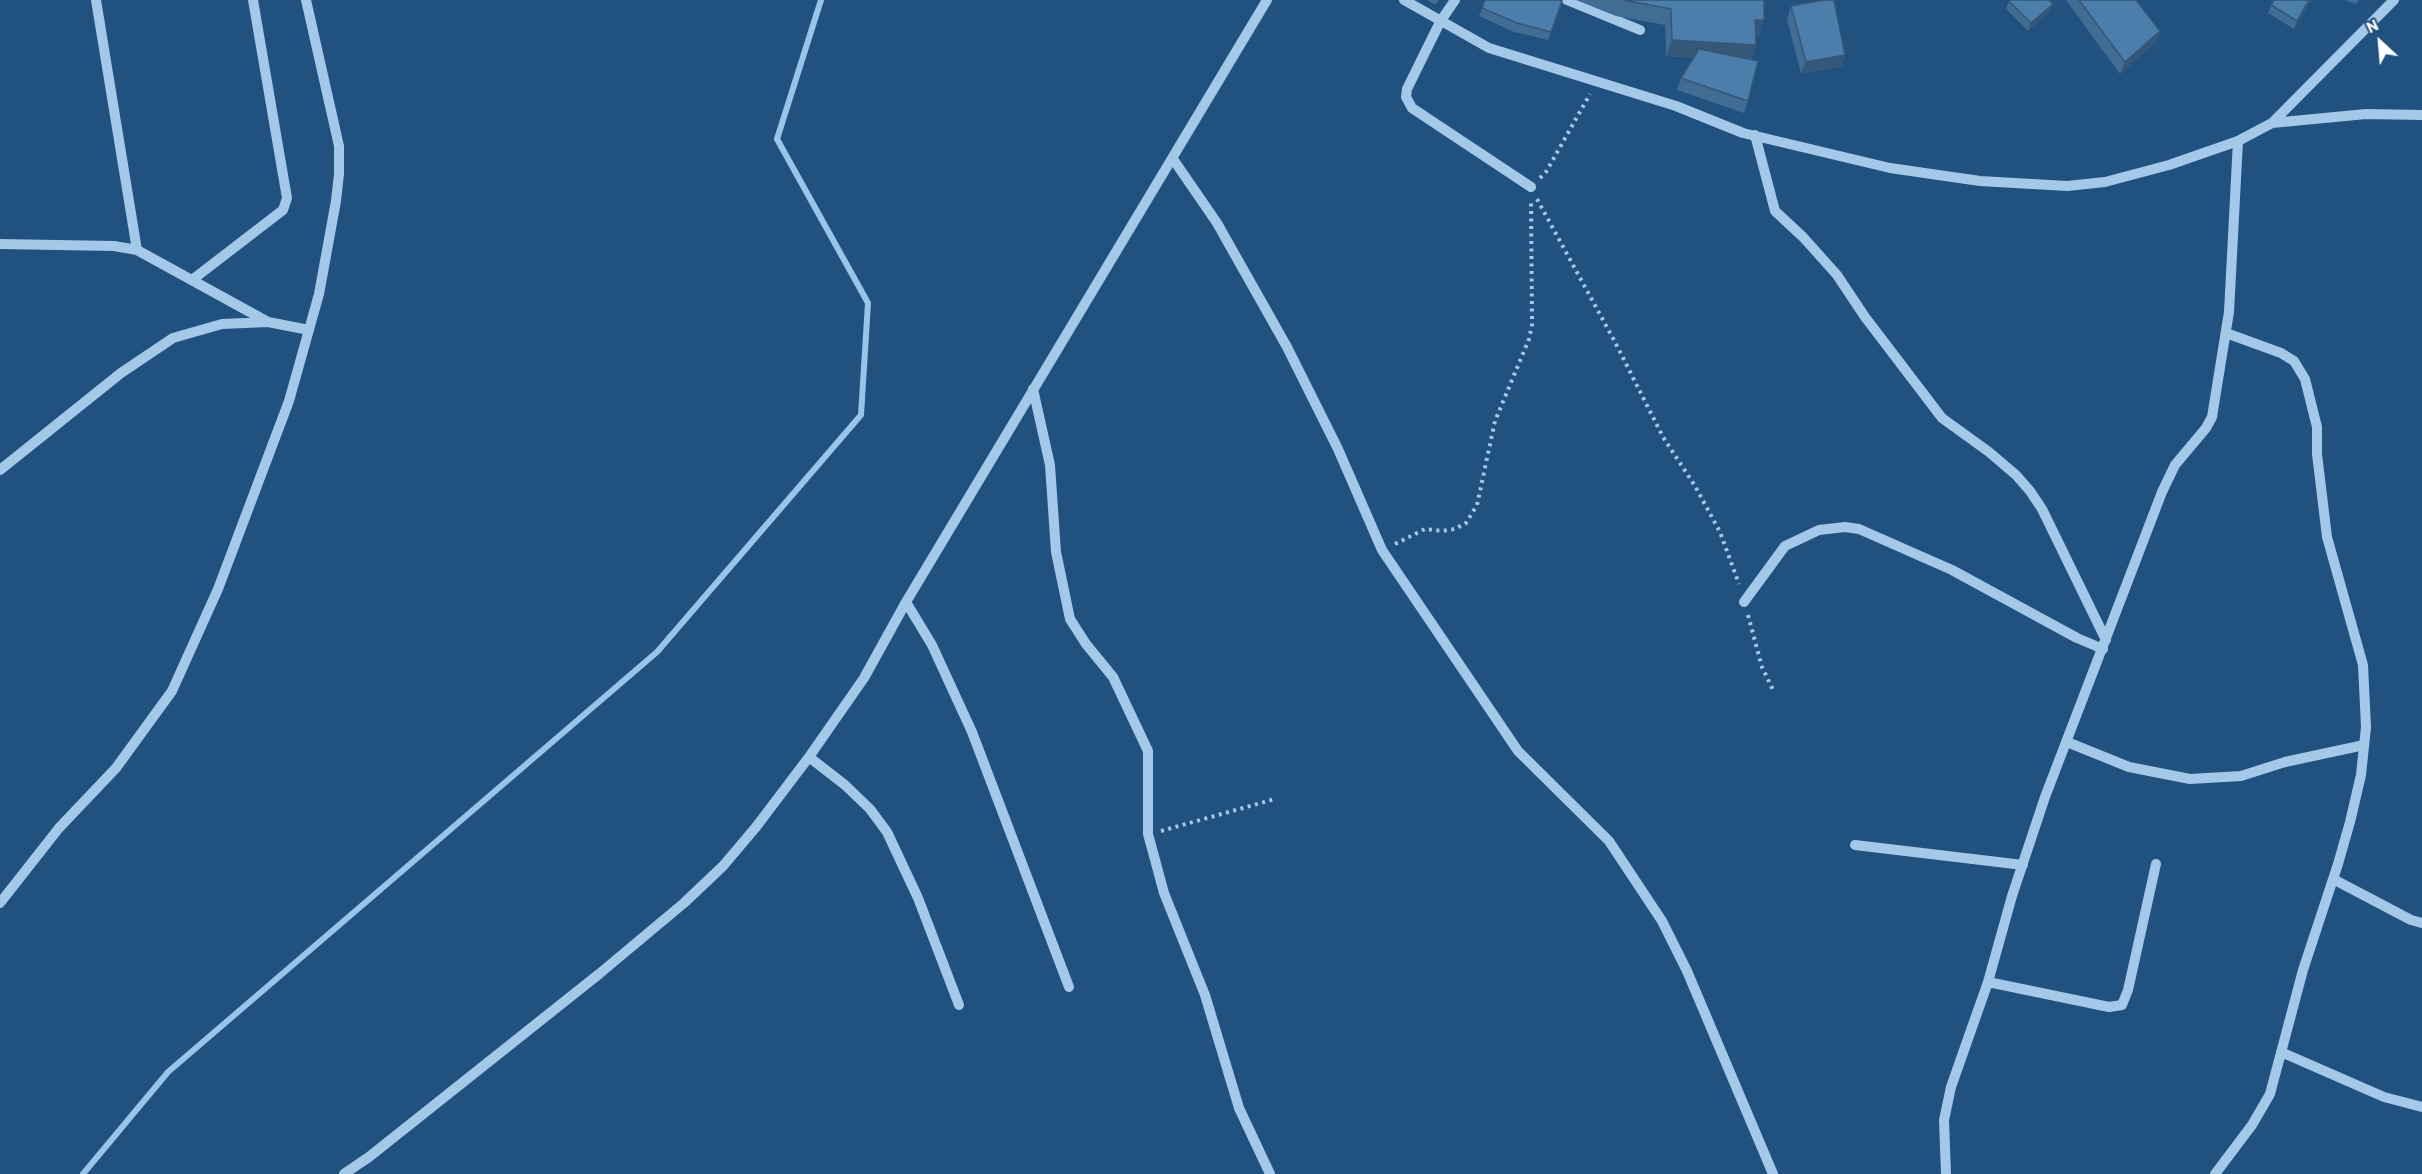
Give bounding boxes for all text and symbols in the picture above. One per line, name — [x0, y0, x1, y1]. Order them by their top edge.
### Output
north arrow — [2350, 12, 2410, 72]
text: N — [2363, 15, 2381, 36]

